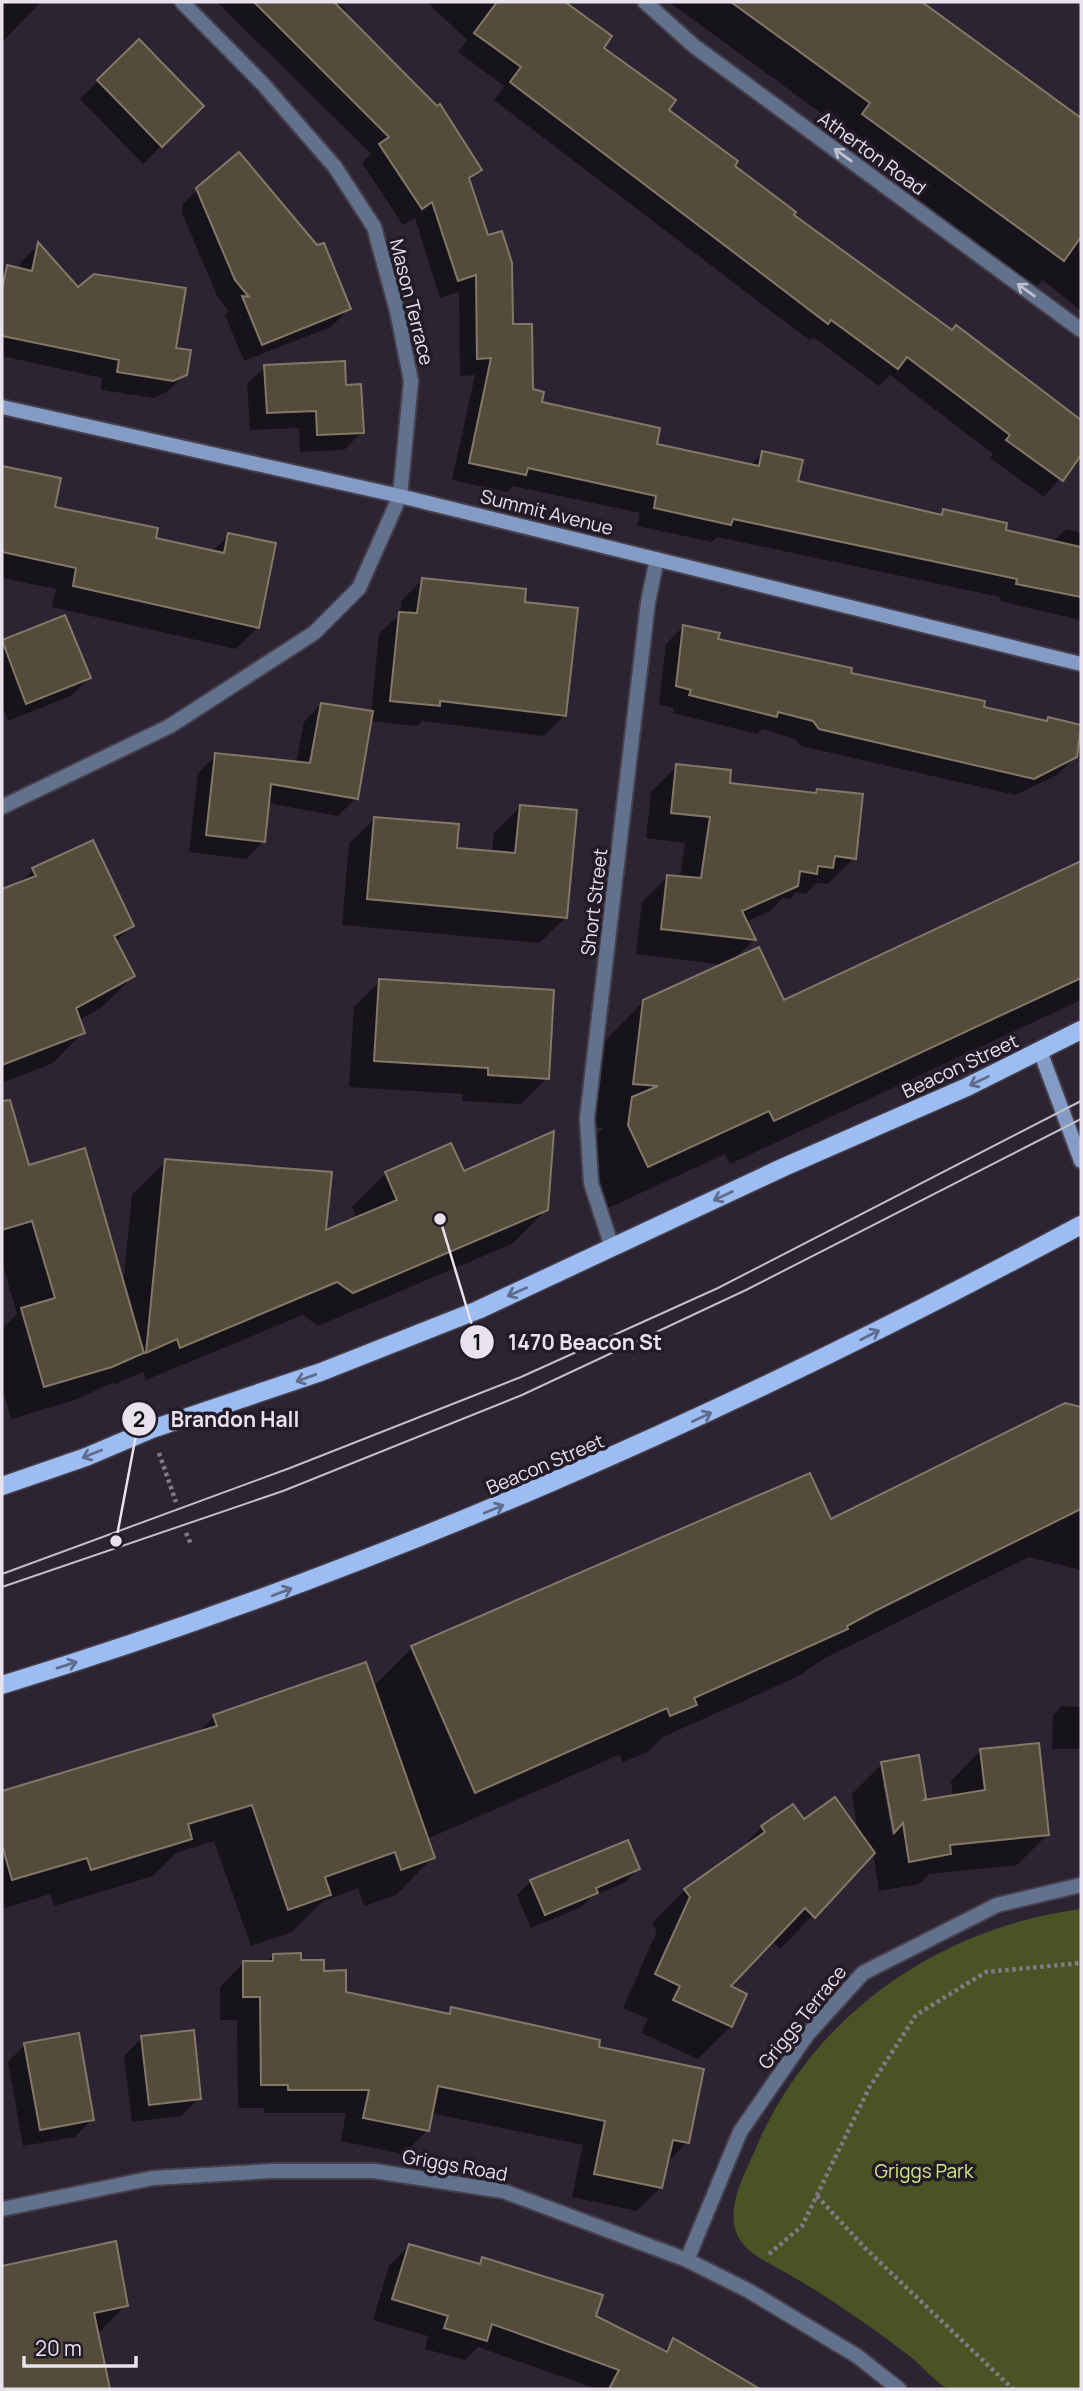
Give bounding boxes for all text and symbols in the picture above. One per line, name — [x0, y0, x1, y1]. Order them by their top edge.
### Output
street label: Atherton Road — [813, 105, 931, 201]
one-way arrow — [833, 148, 852, 163]
street label: Mason Terrace — [384, 236, 440, 368]
one-way arrow — [1017, 282, 1036, 297]
street label: Summit Avenue — [478, 483, 616, 541]
street label: Short Street — [574, 847, 614, 957]
street label: Beacon Street — [898, 1028, 1022, 1104]
one-way arrow — [969, 1075, 990, 1089]
one-way arrow — [712, 1190, 733, 1203]
one-way arrow — [506, 1286, 528, 1299]
callout: 1470 Beacon St — [459, 1321, 676, 1363]
one-way arrow — [859, 1327, 880, 1341]
text: 1 — [472, 1328, 482, 1356]
text: 1470 Beacon St — [508, 1328, 662, 1356]
one-way arrow — [295, 1373, 317, 1385]
callout: Brandon Hall — [122, 1398, 313, 1440]
text: 2 — [133, 1405, 145, 1433]
text: Brandon Hall — [171, 1405, 299, 1433]
one-way arrow — [691, 1410, 712, 1423]
street label: Beacon Street — [482, 1428, 608, 1500]
one-way arrow — [82, 1449, 103, 1462]
one-way arrow — [483, 1502, 505, 1515]
one-way arrow — [271, 1585, 293, 1597]
one-way arrow — [56, 1658, 78, 1671]
street label: Griggs Terrace — [752, 1959, 852, 2075]
street label: Griggs Road — [401, 2143, 509, 2187]
park label: Griggs Park — [875, 2158, 974, 2184]
scale bar — [24, 2324, 136, 2368]
text: 20 m — [35, 2334, 82, 2362]

